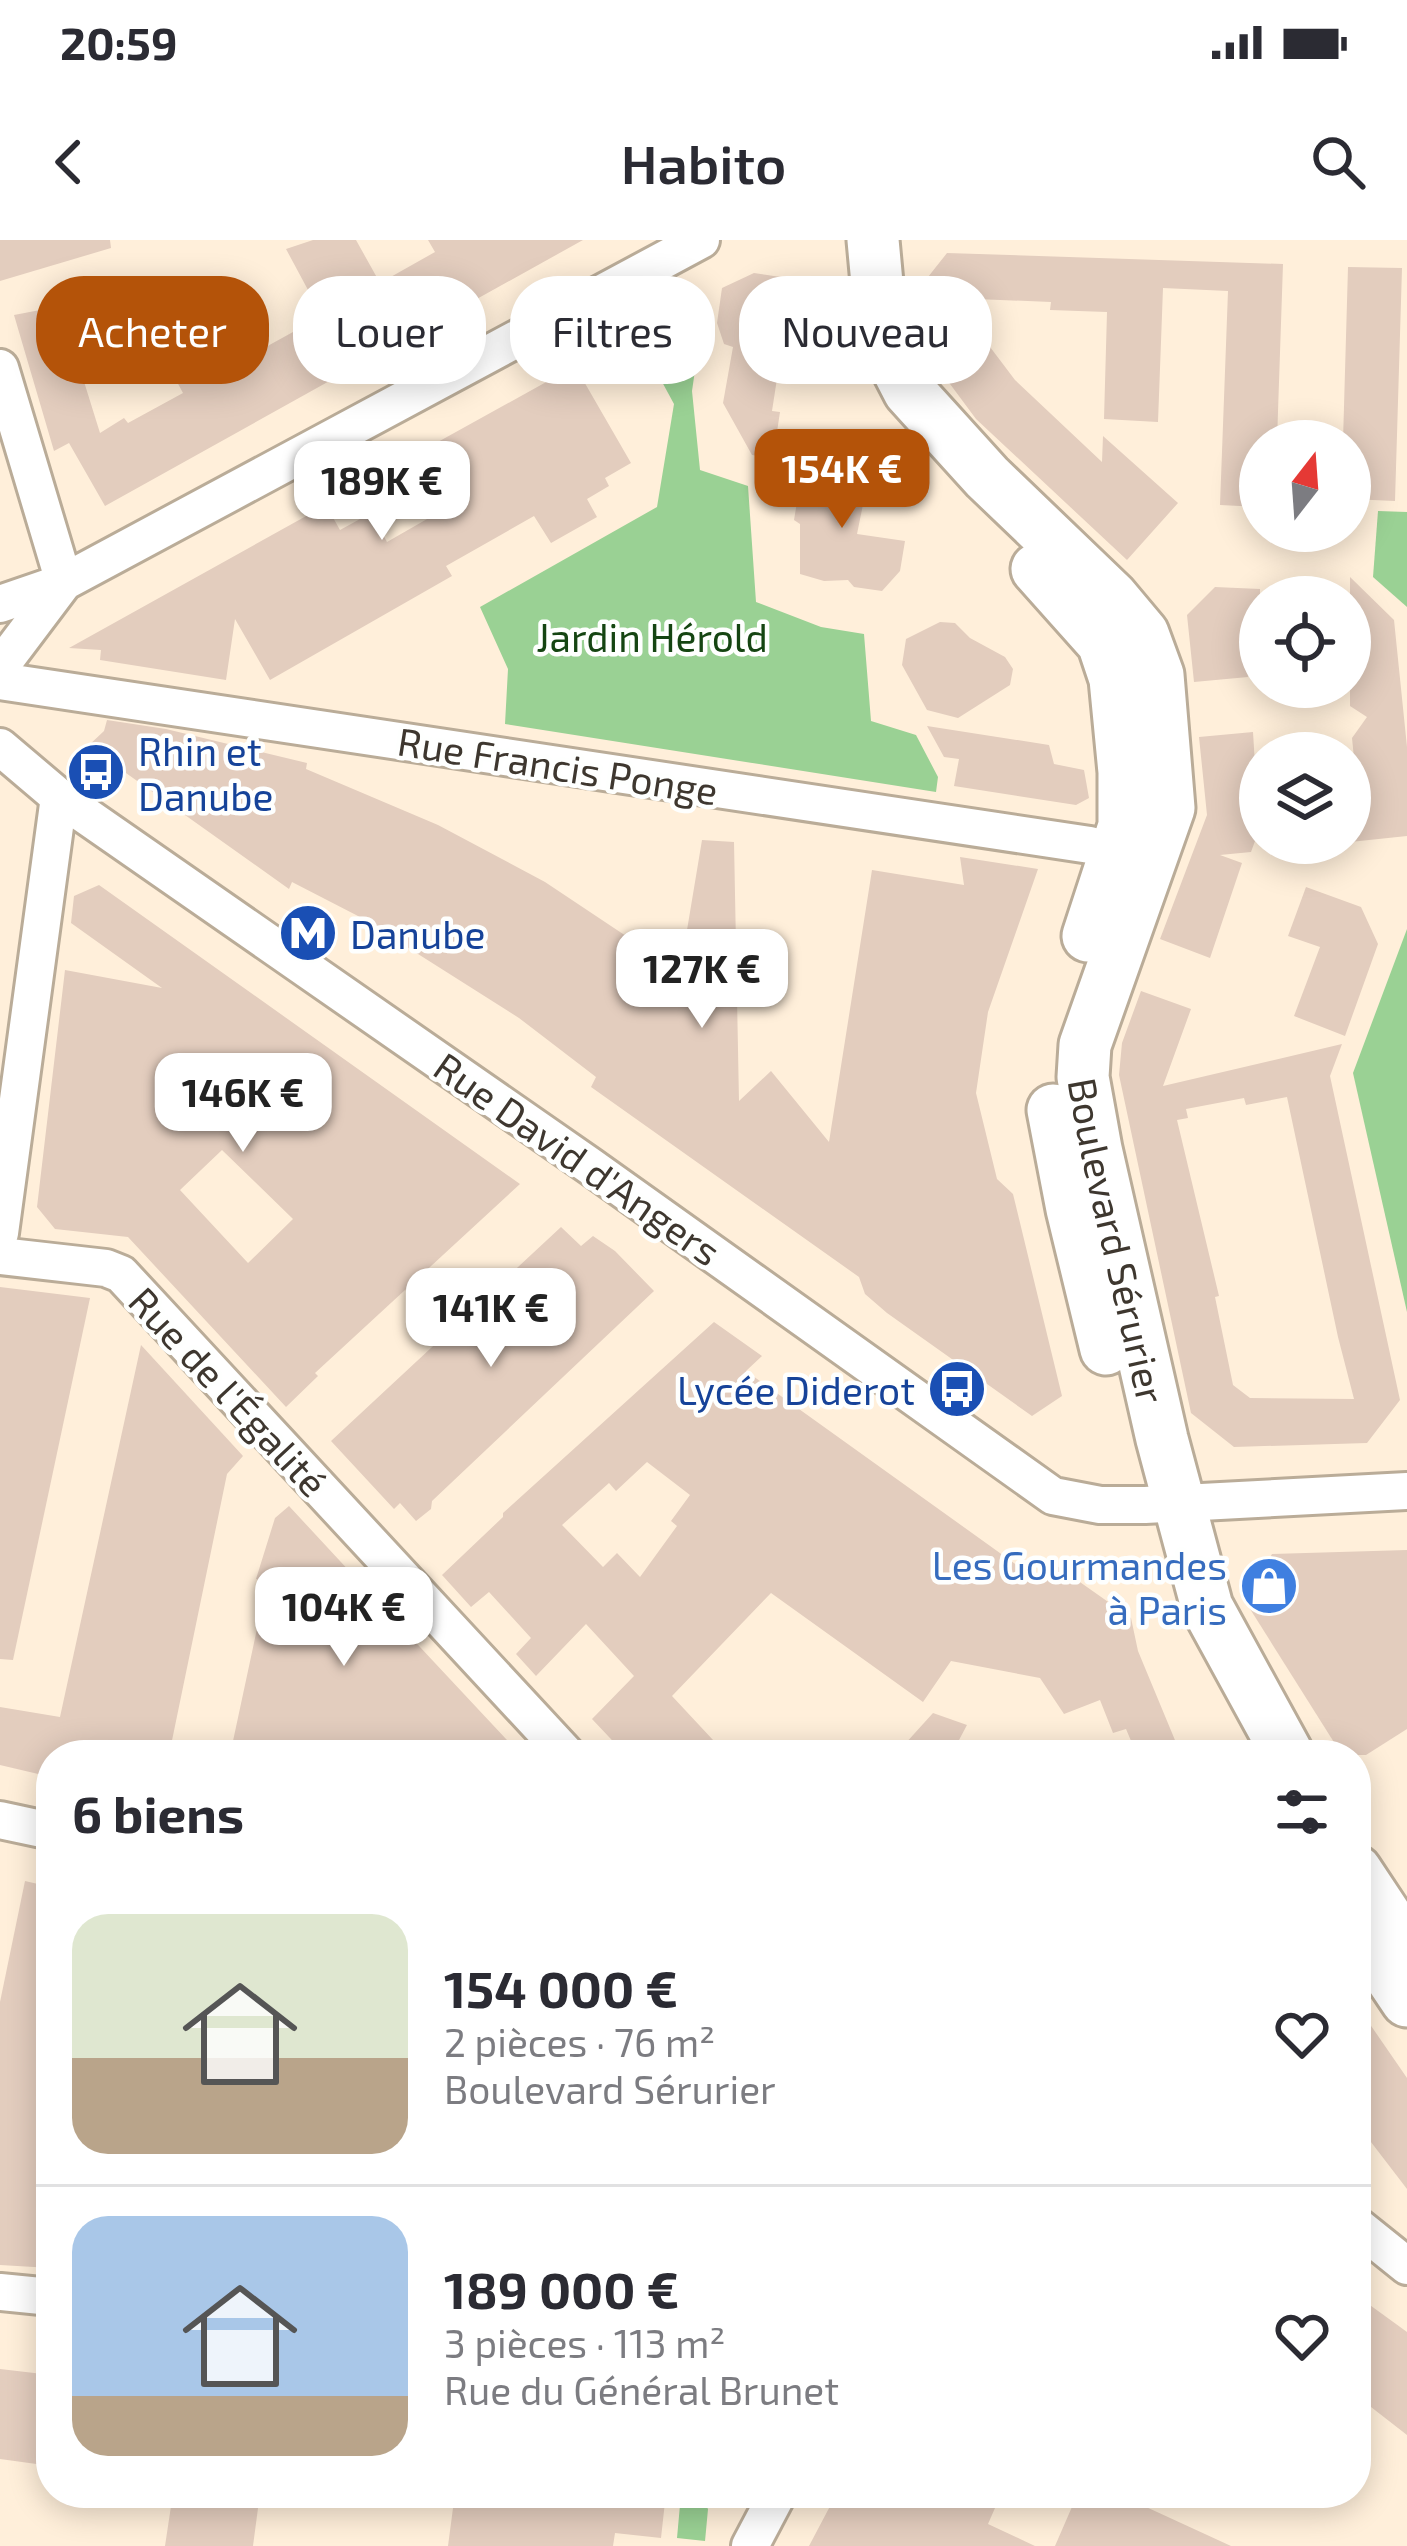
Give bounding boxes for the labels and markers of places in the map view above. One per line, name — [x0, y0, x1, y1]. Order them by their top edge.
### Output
pin: 154K € — [744, 429, 940, 531]
pin: 189K € — [284, 441, 480, 543]
place label: Rhin et Danube — [138, 727, 273, 819]
bus stop icon: Rhin et Danube — [65, 741, 127, 803]
metro station icon: Danube — [277, 902, 339, 964]
place label: Danube — [350, 910, 485, 957]
pin: 127K € — [604, 929, 800, 1031]
pin: 146K € — [145, 1053, 341, 1155]
pin: 141K € — [393, 1268, 589, 1370]
bus stop icon: Lycée Diderot — [926, 1358, 988, 1420]
place label: Lycée Diderot — [677, 1366, 915, 1413]
place label: Les Gourmandes à Paris — [932, 1541, 1227, 1633]
shop icon: Les Gourmandes à Paris — [1238, 1555, 1300, 1617]
pin: 104K € — [246, 1567, 442, 1669]

